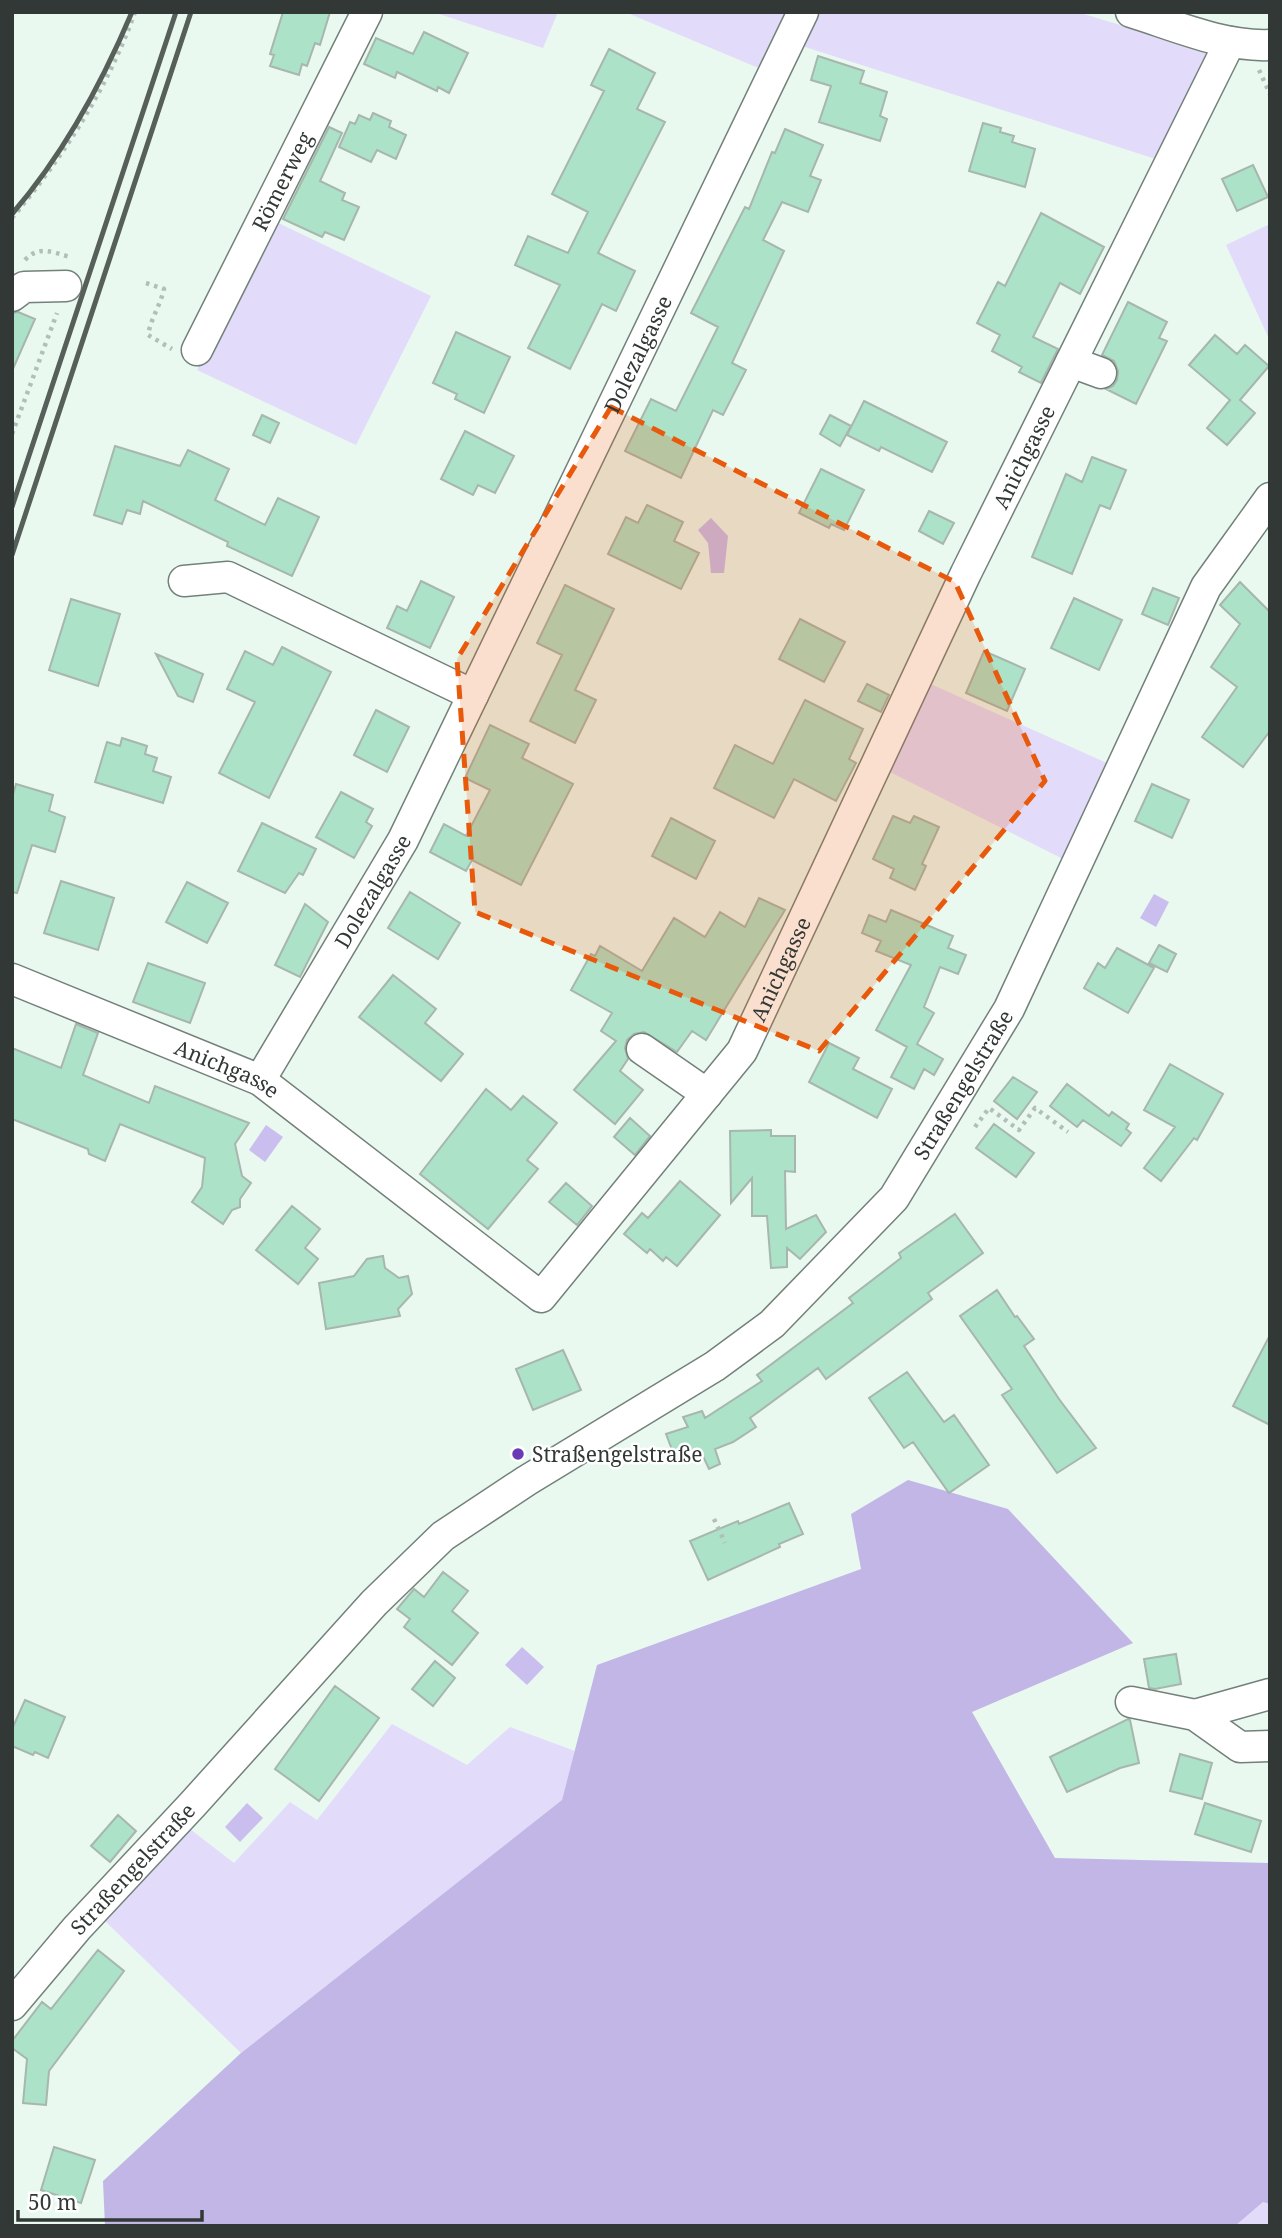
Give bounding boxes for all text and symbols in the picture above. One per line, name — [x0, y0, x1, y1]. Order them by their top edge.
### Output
street label: Römerweg — [245, 126, 319, 236]
street label: Dolezalgasse — [597, 291, 678, 418]
street label: Anichgasse — [986, 400, 1061, 513]
street label: Dolezalgasse — [328, 829, 417, 953]
street label: Anichgasse — [744, 912, 817, 1026]
street label: Straßengelstraße — [907, 1004, 1019, 1165]
street label: Anichgasse — [171, 1033, 285, 1104]
place label: Straßengelstraße — [532, 1440, 703, 1468]
marker: Straßengelstraße — [510, 1446, 526, 1462]
street label: Straßengelstraße — [64, 1797, 201, 1941]
scale bar — [18, 2178, 201, 2222]
text: 50 m — [28, 2188, 77, 2216]

